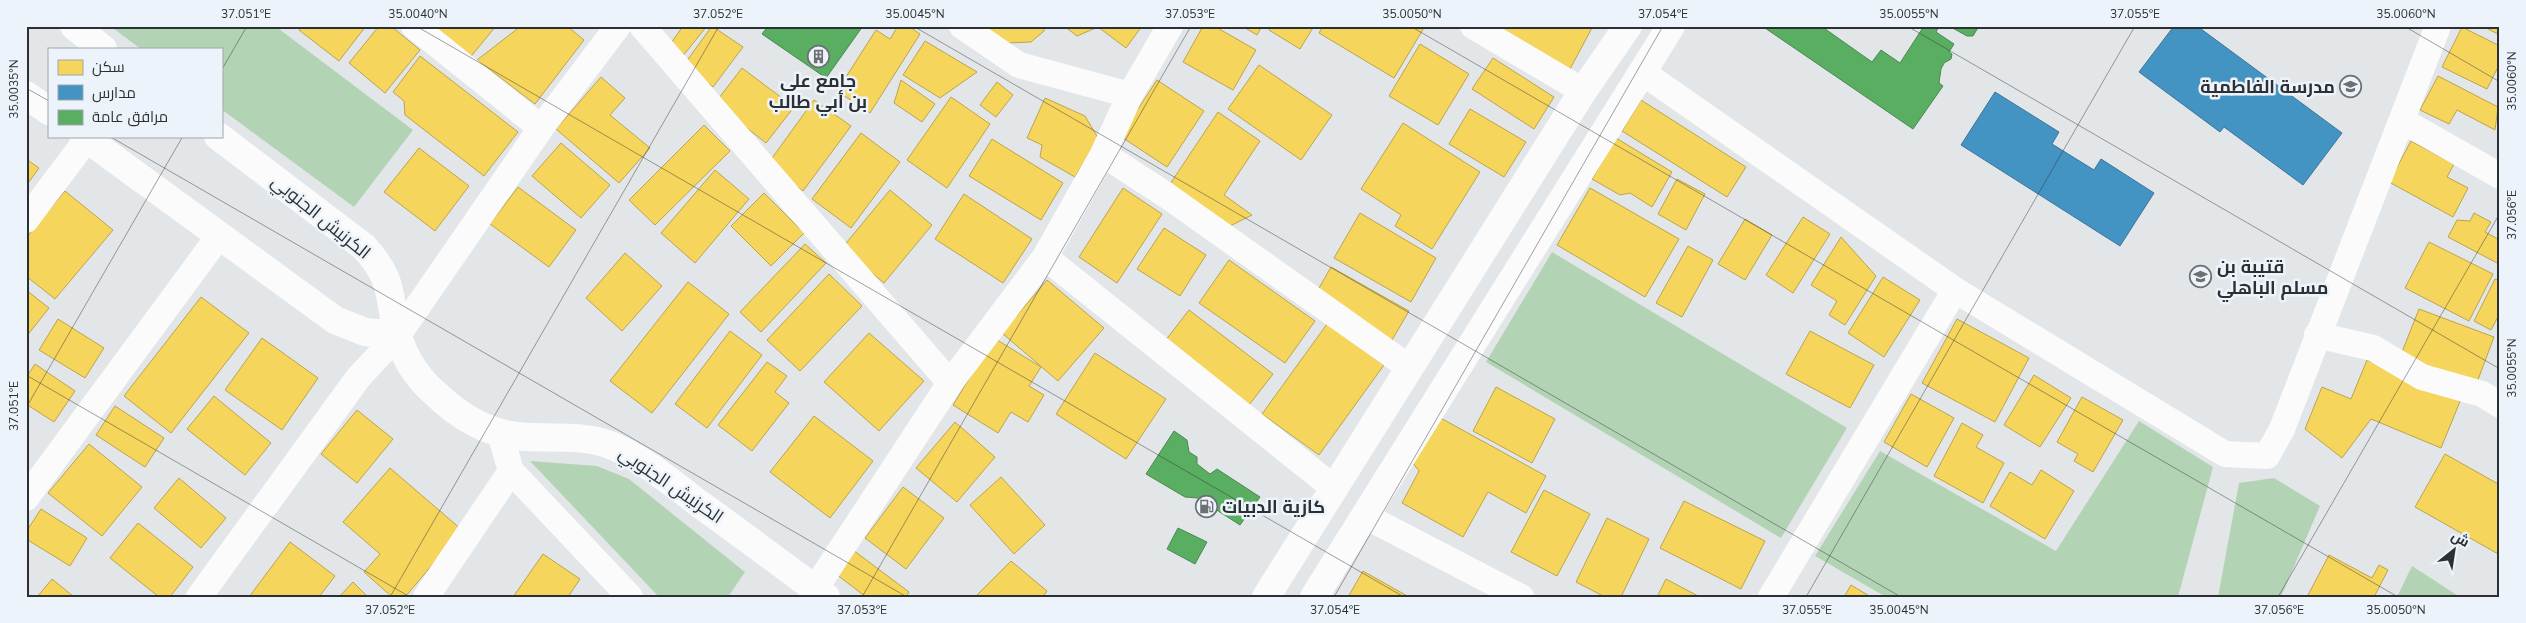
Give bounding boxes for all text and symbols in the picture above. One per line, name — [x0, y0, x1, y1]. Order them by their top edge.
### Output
text: 37.051°E — [221, 6, 271, 22]
text: 35.0040°N — [388, 6, 448, 22]
text: 37.052°E — [693, 6, 743, 22]
text: 35.0045°N — [885, 6, 945, 22]
text: 37.053°E — [1165, 6, 1215, 22]
text: 35.0050°N — [1382, 6, 1442, 22]
text: 37.054°E — [1638, 6, 1688, 22]
text: 35.0055°N — [1879, 6, 1939, 22]
text: 37.055°E — [2110, 6, 2160, 22]
text: 35.0060°N — [2376, 6, 2436, 22]
building icon: جامع علي بن أبي طالب — [806, 44, 830, 68]
legend — [48, 48, 222, 138]
text: 35.0060°N — [2504, 51, 2520, 111]
text: سكن — [92, 57, 125, 77]
text: 35.0035°N — [6, 59, 22, 119]
place label: جامع علي بن أبي طالب — [769, 69, 867, 117]
place label: مدرسة الفاطمية — [2200, 75, 2335, 99]
school or university icon: مدرسة الفاطمية — [2339, 75, 2363, 99]
text: مدارس — [92, 83, 136, 103]
text: مرافق عامة — [92, 107, 168, 127]
street label: الكرنيش الجنوبي — [265, 170, 376, 266]
text: 37.056°E — [2504, 190, 2520, 240]
place label: قتيبة بن مسلم الباهلي — [2217, 255, 2328, 303]
school or university icon: قتيبة بن مسلم الباهلي — [2189, 265, 2213, 289]
text: 35.0055°N — [2504, 338, 2520, 398]
text: 37.051°E — [6, 381, 22, 431]
street label: الكرنيش الجنوبي — [613, 441, 728, 531]
fuel station icon: كازية الدبيات — [1194, 495, 1218, 519]
place label: كازية الدبيات — [1222, 495, 1325, 519]
north arrow — [2428, 526, 2478, 576]
text: ش — [2448, 526, 2473, 552]
text: 37.052°E — [365, 602, 415, 618]
text: 37.053°E — [837, 602, 887, 618]
text: 37.054°E — [1310, 602, 1360, 618]
text: 37.055°E — [1782, 602, 1832, 618]
text: 35.0045°N — [1869, 602, 1929, 618]
text: 37.056°E — [2254, 602, 2304, 618]
text: 35.0050°N — [2366, 602, 2426, 618]

